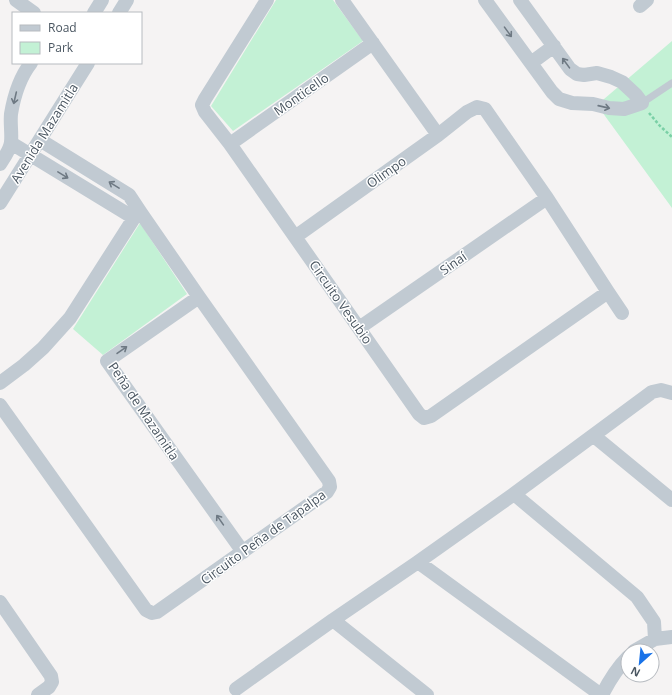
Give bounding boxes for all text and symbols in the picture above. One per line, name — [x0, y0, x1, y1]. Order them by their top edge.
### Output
legend — [12, 12, 142, 64]
text: Road — [48, 19, 77, 36]
one-way arrow — [504, 26, 512, 37]
text: Park — [48, 39, 74, 56]
one-way arrow — [562, 58, 570, 69]
street label: Monticello — [270, 68, 332, 120]
street label: Avenida Mazamitla — [6, 80, 82, 186]
one-way arrow — [10, 91, 18, 104]
one-way arrow — [597, 103, 610, 111]
street label: Olimpo — [363, 152, 410, 192]
one-way arrow — [57, 172, 69, 180]
one-way arrow — [108, 181, 120, 189]
street label: Sinaí — [436, 247, 471, 279]
street label: Circuito Vesubio — [305, 257, 377, 348]
one-way arrow — [116, 346, 127, 354]
street label: Peña de Mazamitla — [104, 358, 184, 464]
street label: Circuito Peña de Tapalpa — [197, 486, 329, 588]
one-way arrow — [216, 515, 224, 526]
north arrow — [620, 643, 660, 683]
text: N — [628, 664, 643, 681]

